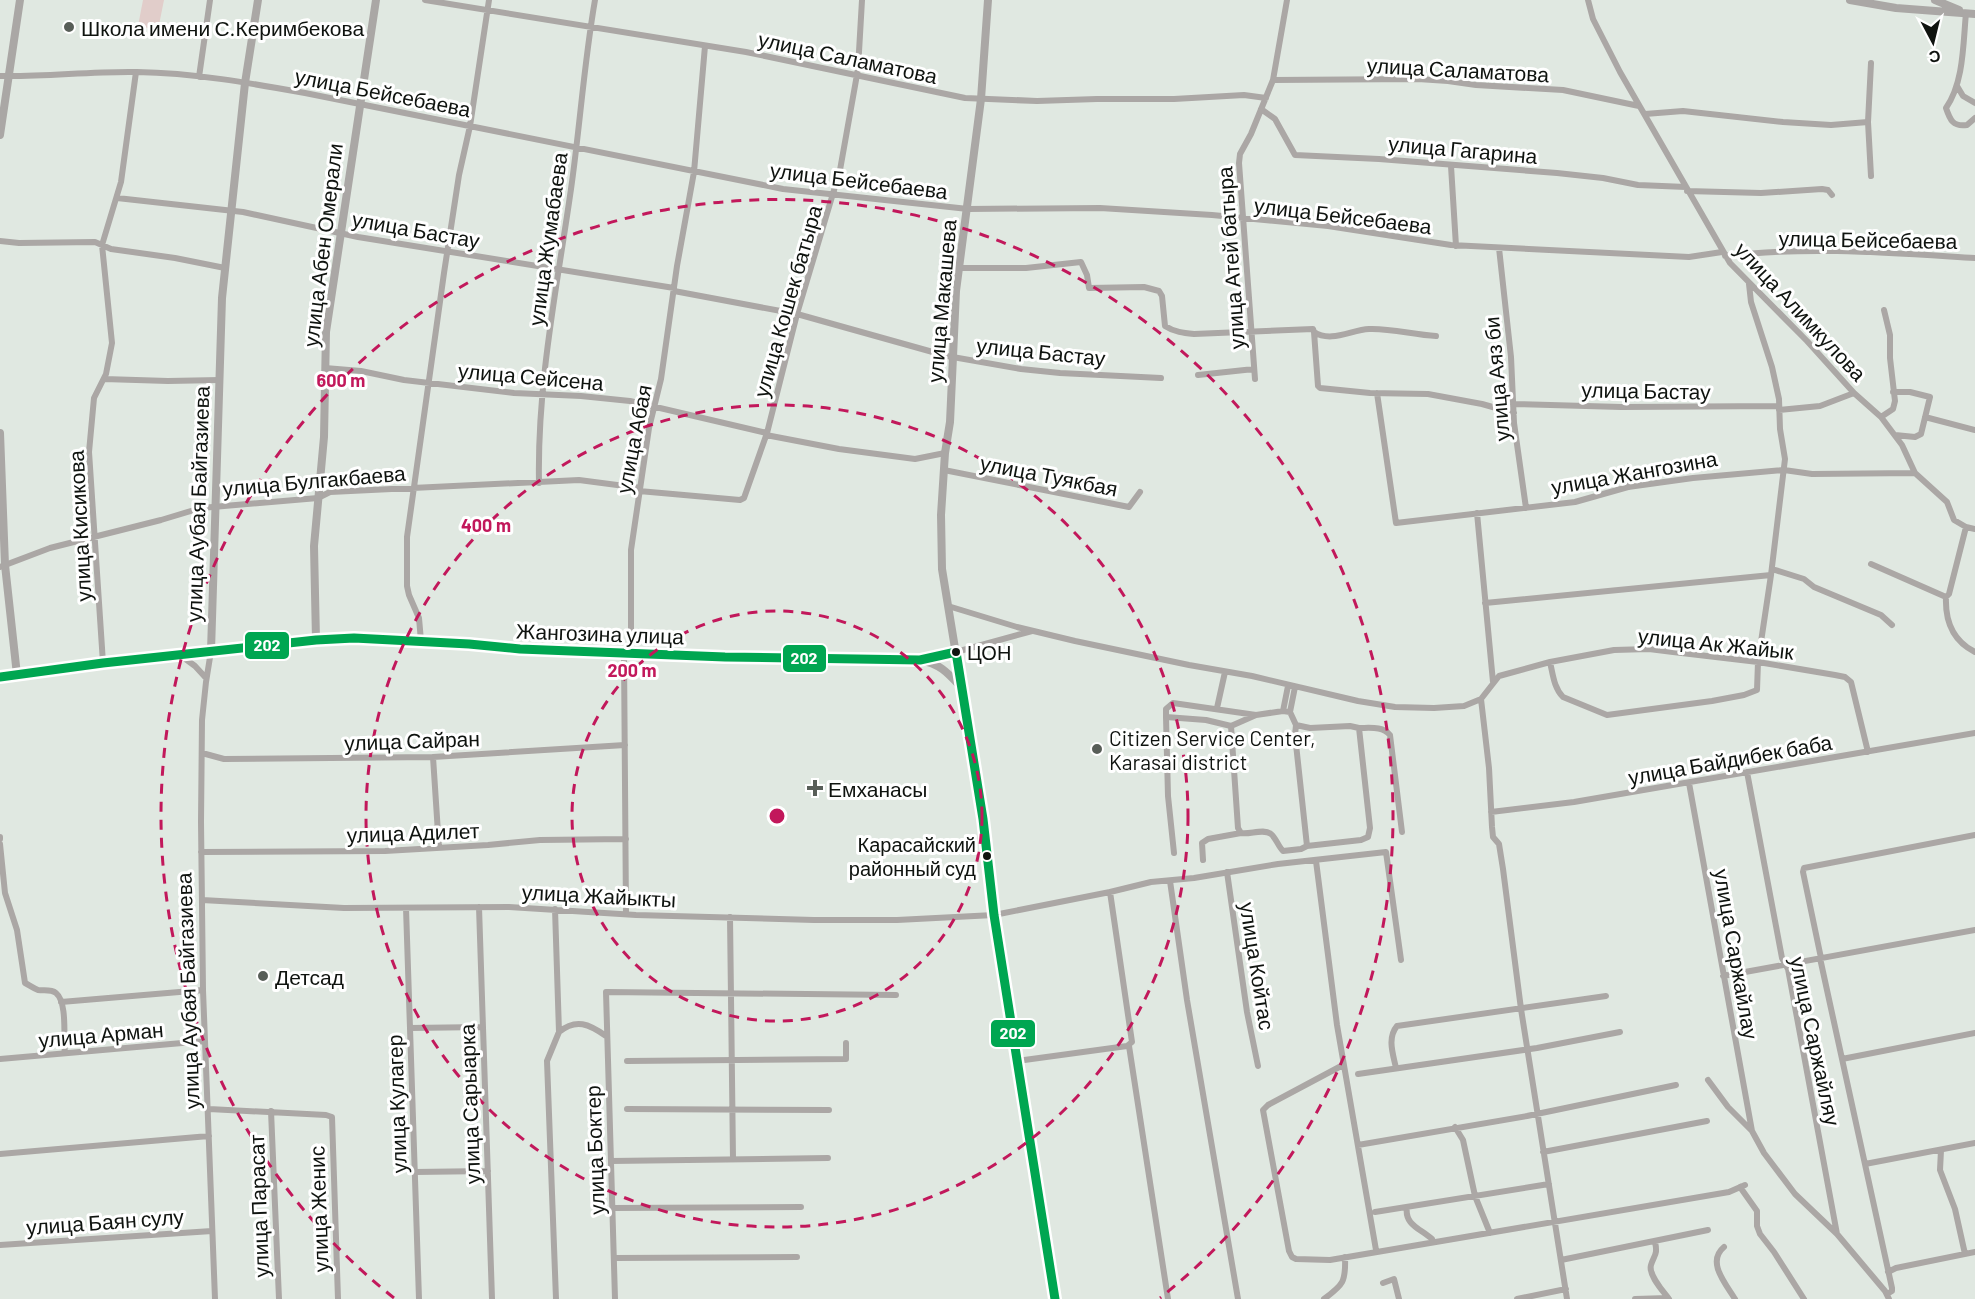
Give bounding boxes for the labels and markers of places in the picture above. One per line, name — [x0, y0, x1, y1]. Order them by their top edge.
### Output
place label: Школа имени С.Керимбекова — [81, 15, 364, 40]
marker: Школа имени С.Керимбекова — [62, 20, 76, 34]
place label: ЦОН — [967, 640, 1011, 664]
marker: ЦОН — [950, 646, 962, 658]
place label: Citizen Service Center, Karasai district — [1109, 725, 1316, 774]
marker: Citizen Service Center, Karasai district — [1090, 742, 1104, 756]
place label: Емханасы — [828, 776, 927, 801]
marker: Емханасы — [806, 779, 824, 797]
centre of rings — [767, 806, 787, 826]
place label: Карасайский районный суд — [849, 832, 976, 880]
marker: Карасайский районный суд — [981, 850, 993, 862]
place label: Детсад — [275, 964, 344, 989]
marker: Детсад — [256, 969, 270, 983]

